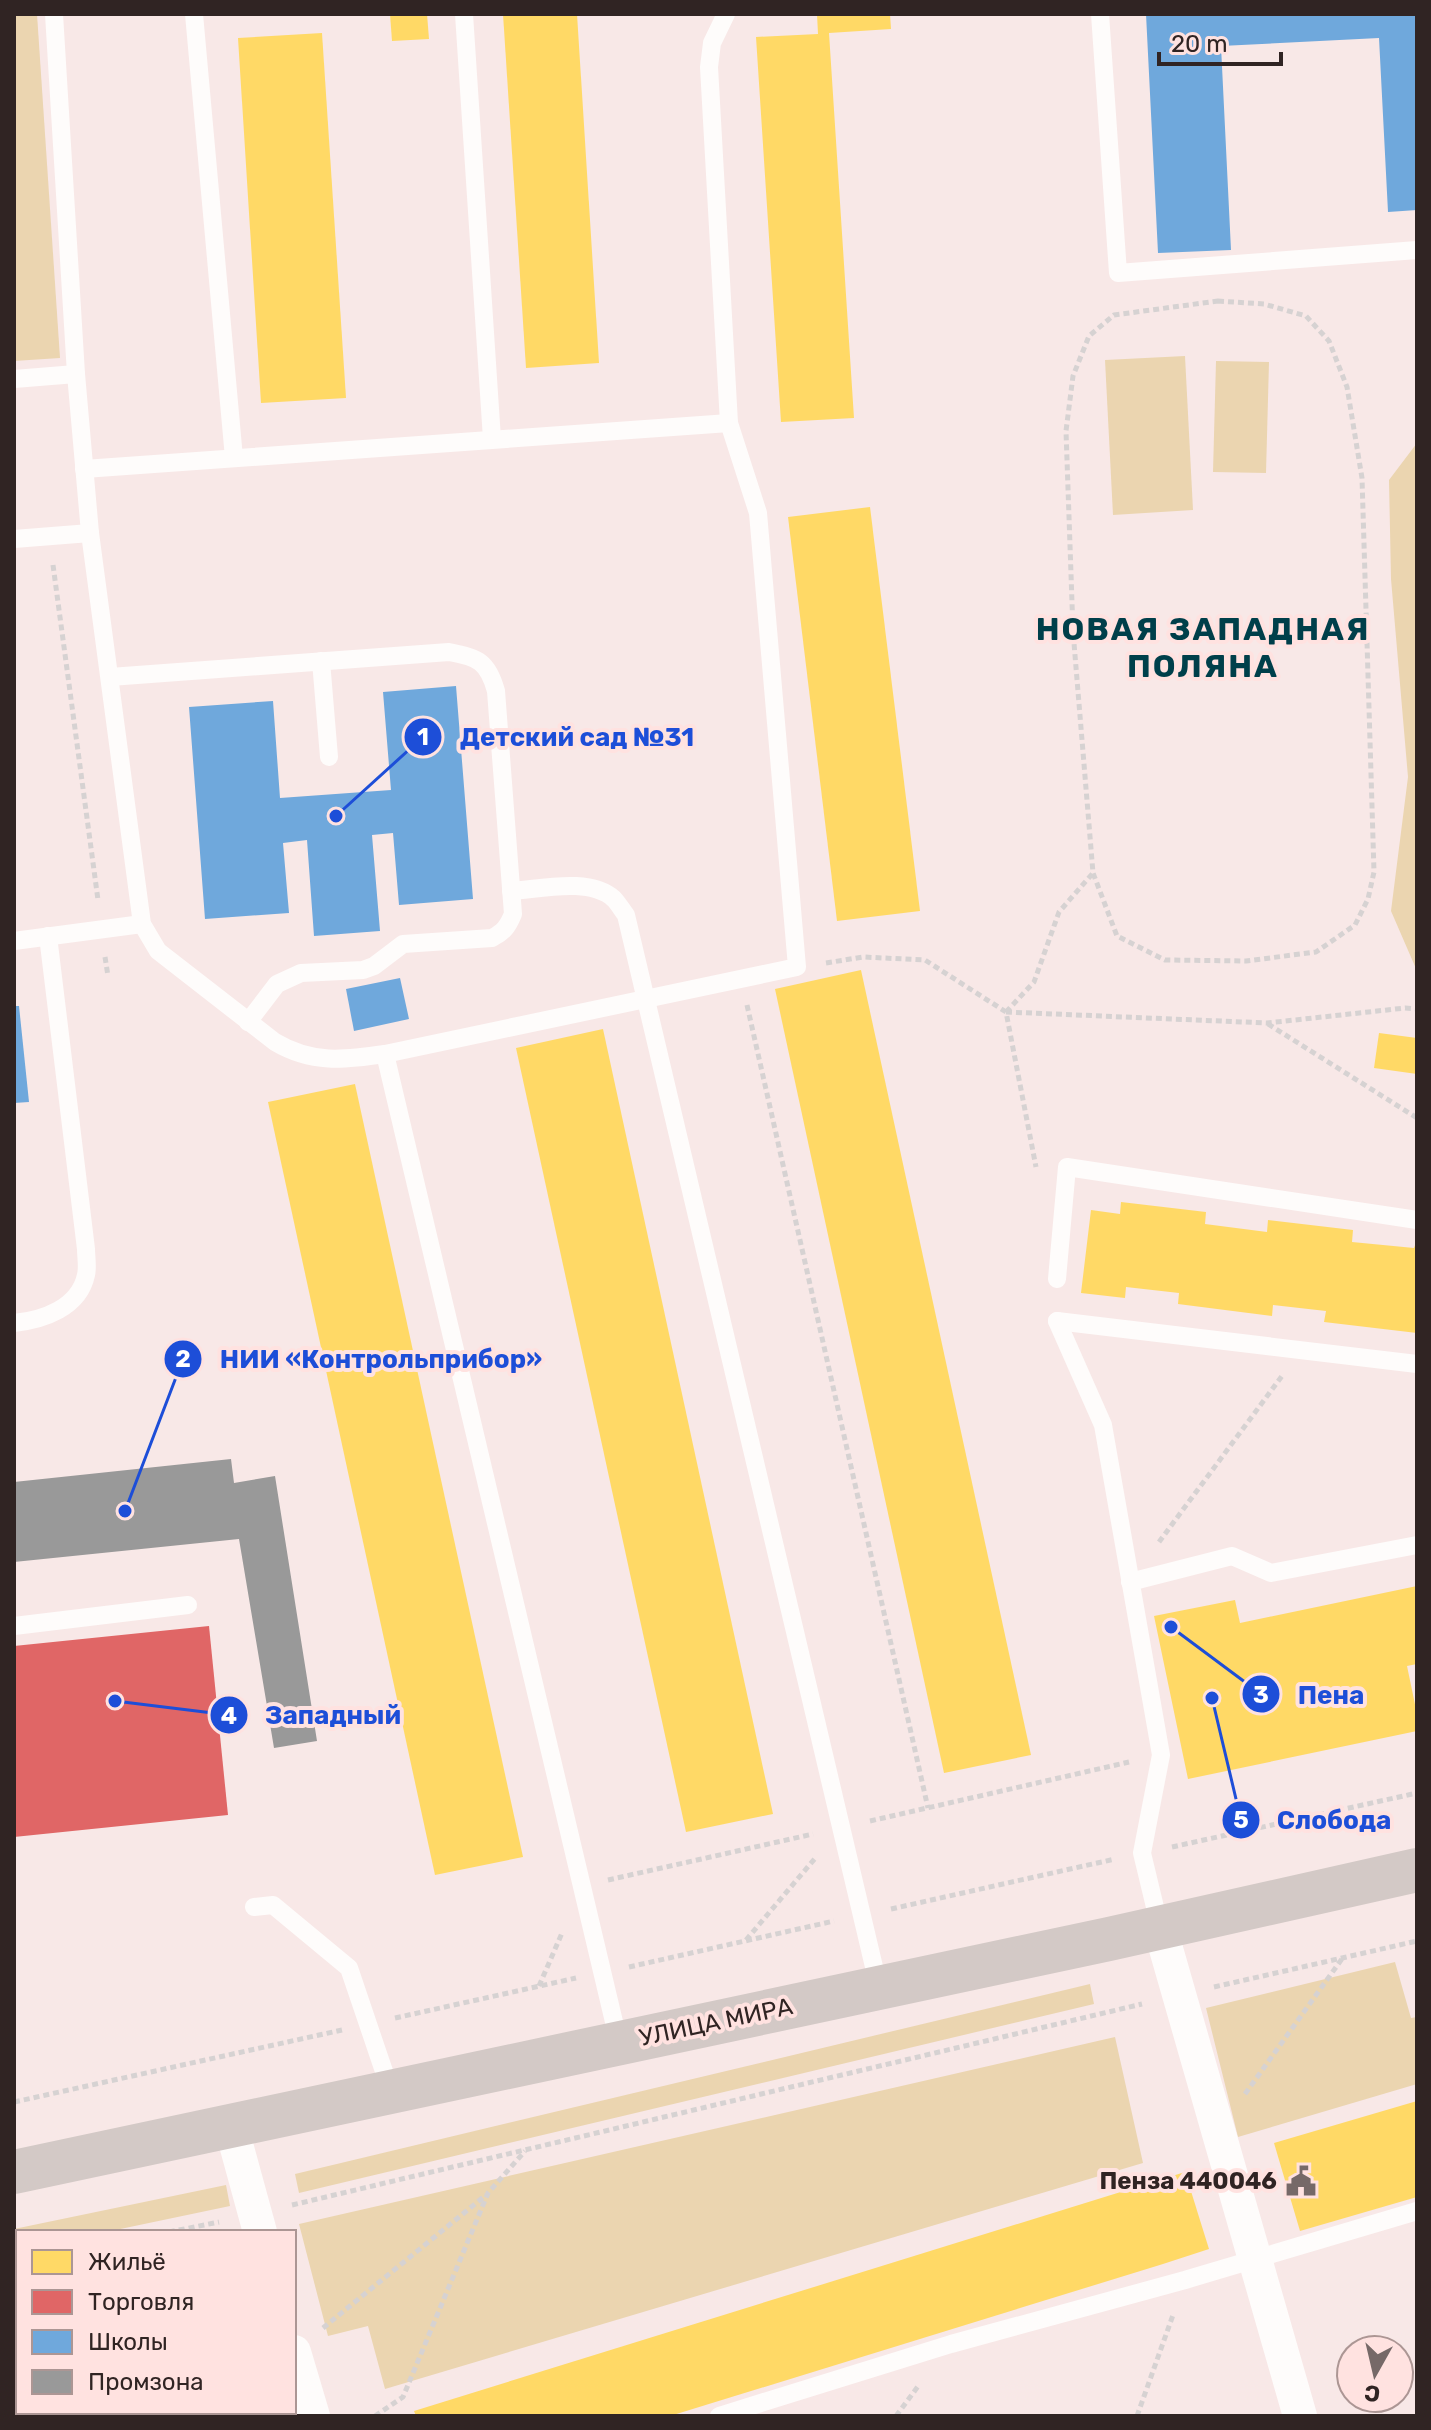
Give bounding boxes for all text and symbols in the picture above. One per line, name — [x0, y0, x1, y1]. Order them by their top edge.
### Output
scale bar — [1159, 16, 1281, 66]
text: 20 m — [1171, 30, 1228, 58]
district label: НОВАЯ ЗАПАДНАЯ ПОЛЯНА — [1036, 610, 1370, 685]
callout: Детский сад №31 — [403, 712, 710, 762]
text: Детский сад №31 — [460, 722, 694, 753]
text: 1 — [417, 723, 429, 751]
callout: НИИ «Контрольприбор» — [163, 1334, 558, 1384]
text: НИИ «Контрольприбор» — [220, 1344, 542, 1375]
text: 2 — [175, 1345, 191, 1373]
callout: Пена — [1241, 1669, 1380, 1719]
text: Пена — [1298, 1680, 1364, 1711]
text: 3 — [1253, 1681, 1269, 1709]
callout: Западный — [209, 1690, 417, 1740]
text: Западный — [265, 1700, 401, 1731]
text: 4 — [221, 1702, 237, 1730]
callout: Слобода — [1221, 1795, 1408, 1845]
text: Слобода — [1277, 1805, 1391, 1836]
text: 5 — [1233, 1806, 1249, 1834]
street label: УЛИЦА МИРА — [637, 1992, 795, 2052]
public building icon: Пенза 440046 — [1284, 2164, 1318, 2198]
place label: Пенза 440046 — [1099, 2167, 1277, 2195]
legend — [16, 2230, 296, 2414]
text: Жильё — [88, 2248, 166, 2276]
text: Торговля — [88, 2288, 194, 2316]
text: Школы — [88, 2328, 168, 2356]
north arrow — [1335, 2334, 1415, 2414]
text: Промзона — [88, 2368, 204, 2396]
text: С — [1363, 2379, 1382, 2408]

